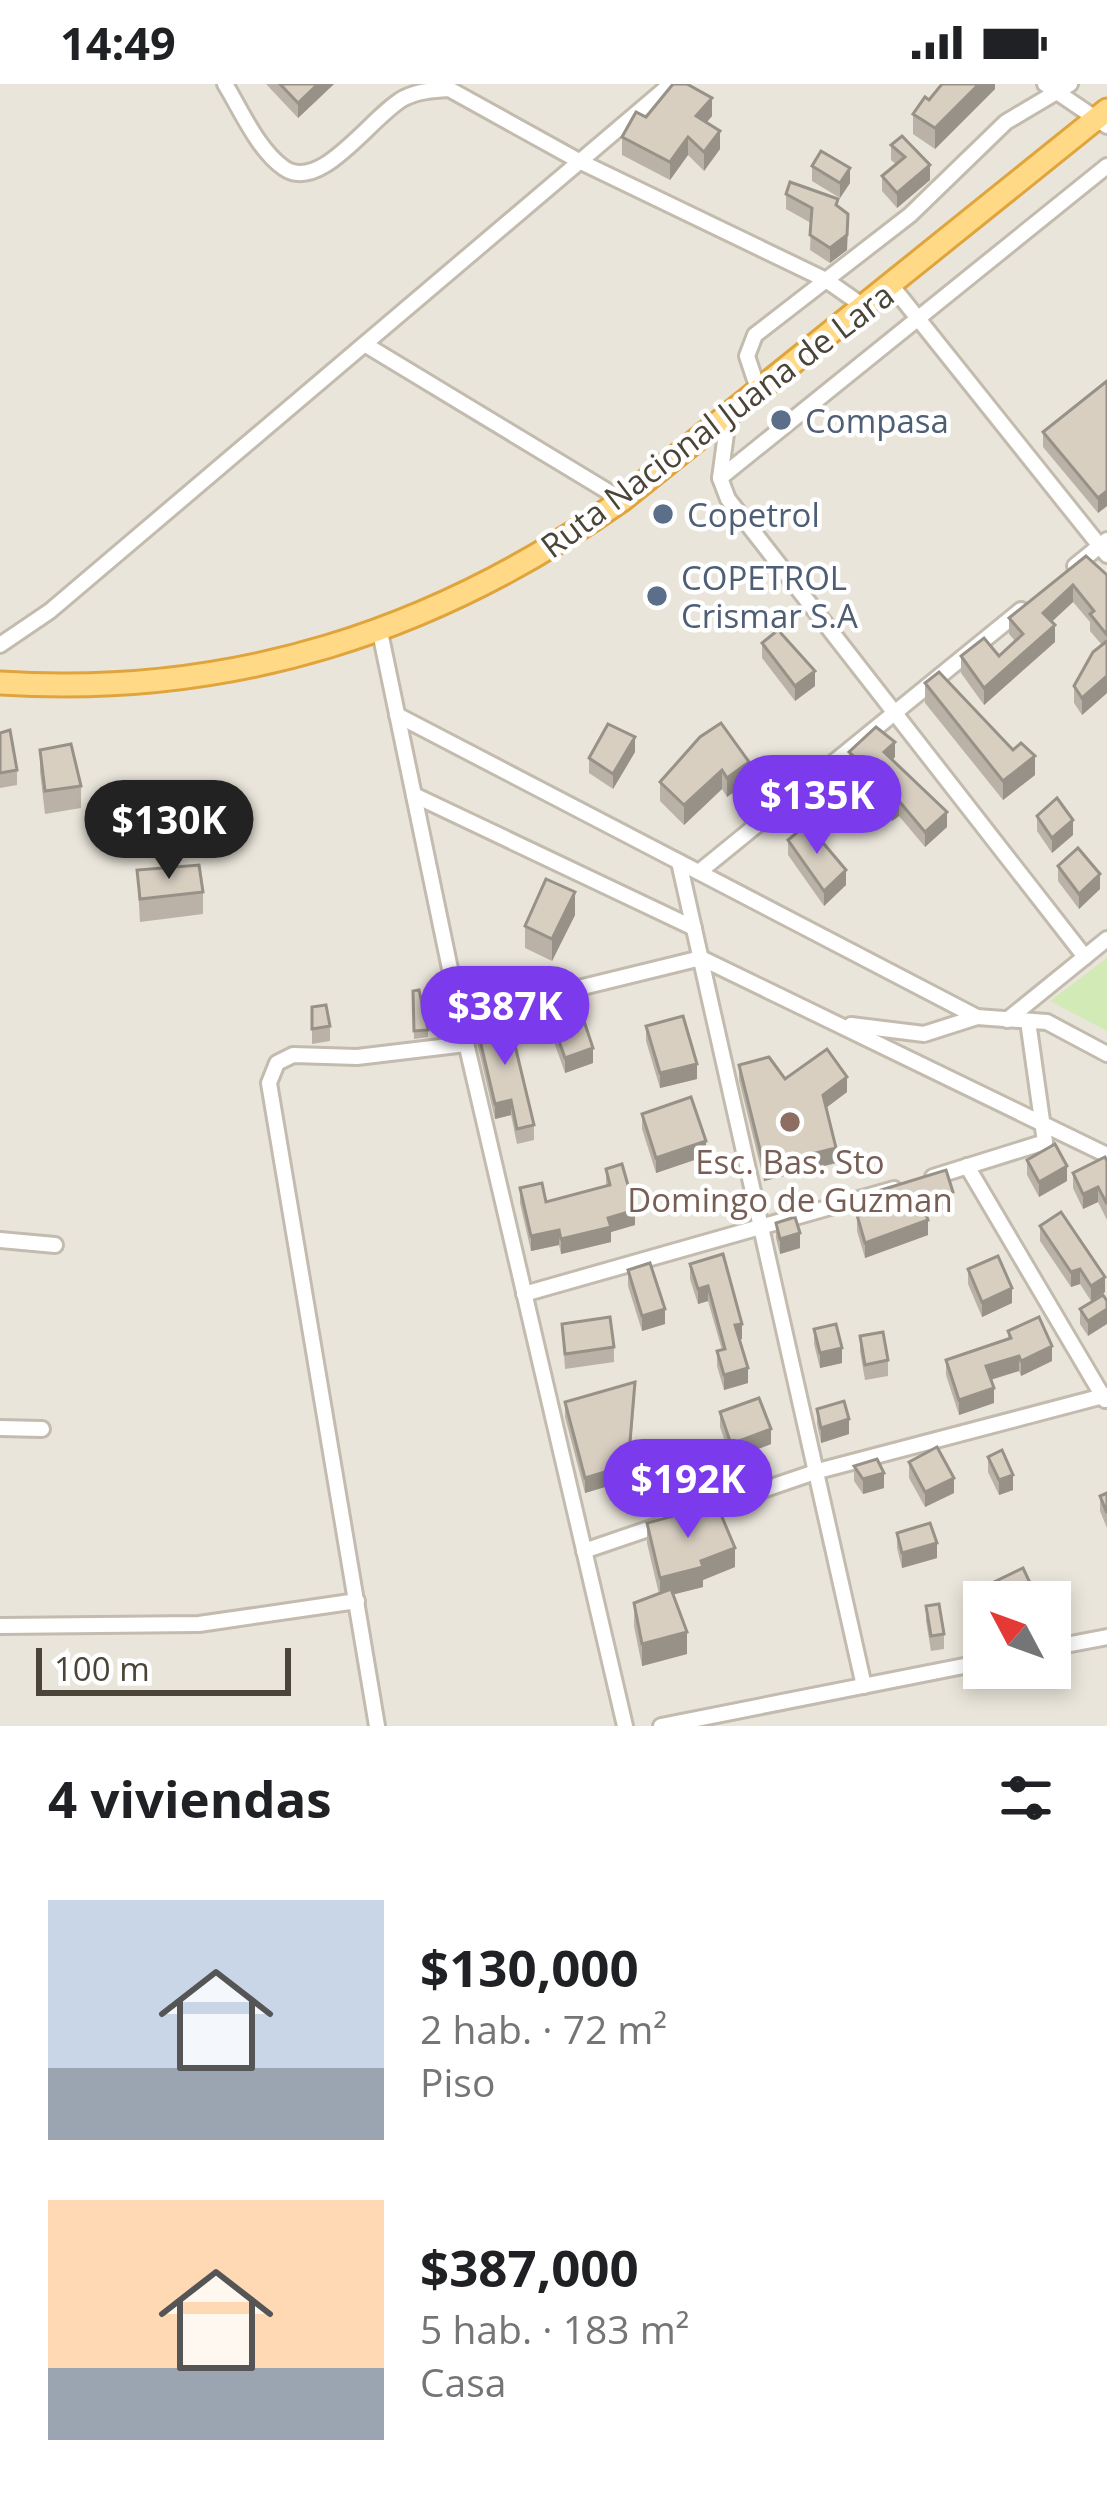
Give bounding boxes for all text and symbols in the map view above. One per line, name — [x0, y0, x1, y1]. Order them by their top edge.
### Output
text: 14:49 — [60, 12, 176, 73]
street label: Ruta Nacional Juana de Lara — [531, 272, 903, 568]
place label: Compasa — [805, 398, 949, 443]
marker: Compasa — [768, 407, 794, 433]
place label: Copetrol — [687, 492, 820, 537]
marker: Copetrol — [650, 501, 676, 527]
place label: COPETROL Crismar S.A — [681, 555, 858, 638]
marker: COPETROL Crismar S.A — [644, 583, 670, 609]
pin: $135K — [733, 755, 901, 857]
text: $135K — [759, 767, 875, 820]
pin: $130K — [85, 780, 253, 882]
text: $130K — [111, 792, 227, 845]
pin: $387K — [421, 966, 589, 1068]
text: $387K — [447, 978, 563, 1031]
marker: Esc. Bas. Sto Domingo de Guzman — [777, 1109, 803, 1135]
place label: Esc. Bas. Sto Domingo de Guzman — [627, 1139, 953, 1222]
pin: $192K — [604, 1439, 772, 1541]
text: $192K — [630, 1451, 746, 1504]
north arrow — [963, 1581, 1071, 1689]
map controls — [963, 1581, 1071, 1689]
scale bar — [36, 1642, 291, 1695]
text: 100 m — [54, 1646, 150, 1691]
text: 4 viviendas — [48, 1763, 332, 1833]
icon: filters — [993, 1765, 1059, 1831]
text: $130,000 — [420, 1932, 639, 2002]
icon: home — [144, 1948, 288, 2092]
text: 2 hab. · 72 m² — [420, 2002, 667, 2055]
text: Piso — [420, 2055, 495, 2108]
text: $387,000 — [420, 2232, 639, 2302]
icon: home — [144, 2248, 288, 2392]
text: 5 hab. · 183 m² — [420, 2302, 689, 2355]
text: Casa — [420, 2355, 507, 2408]

